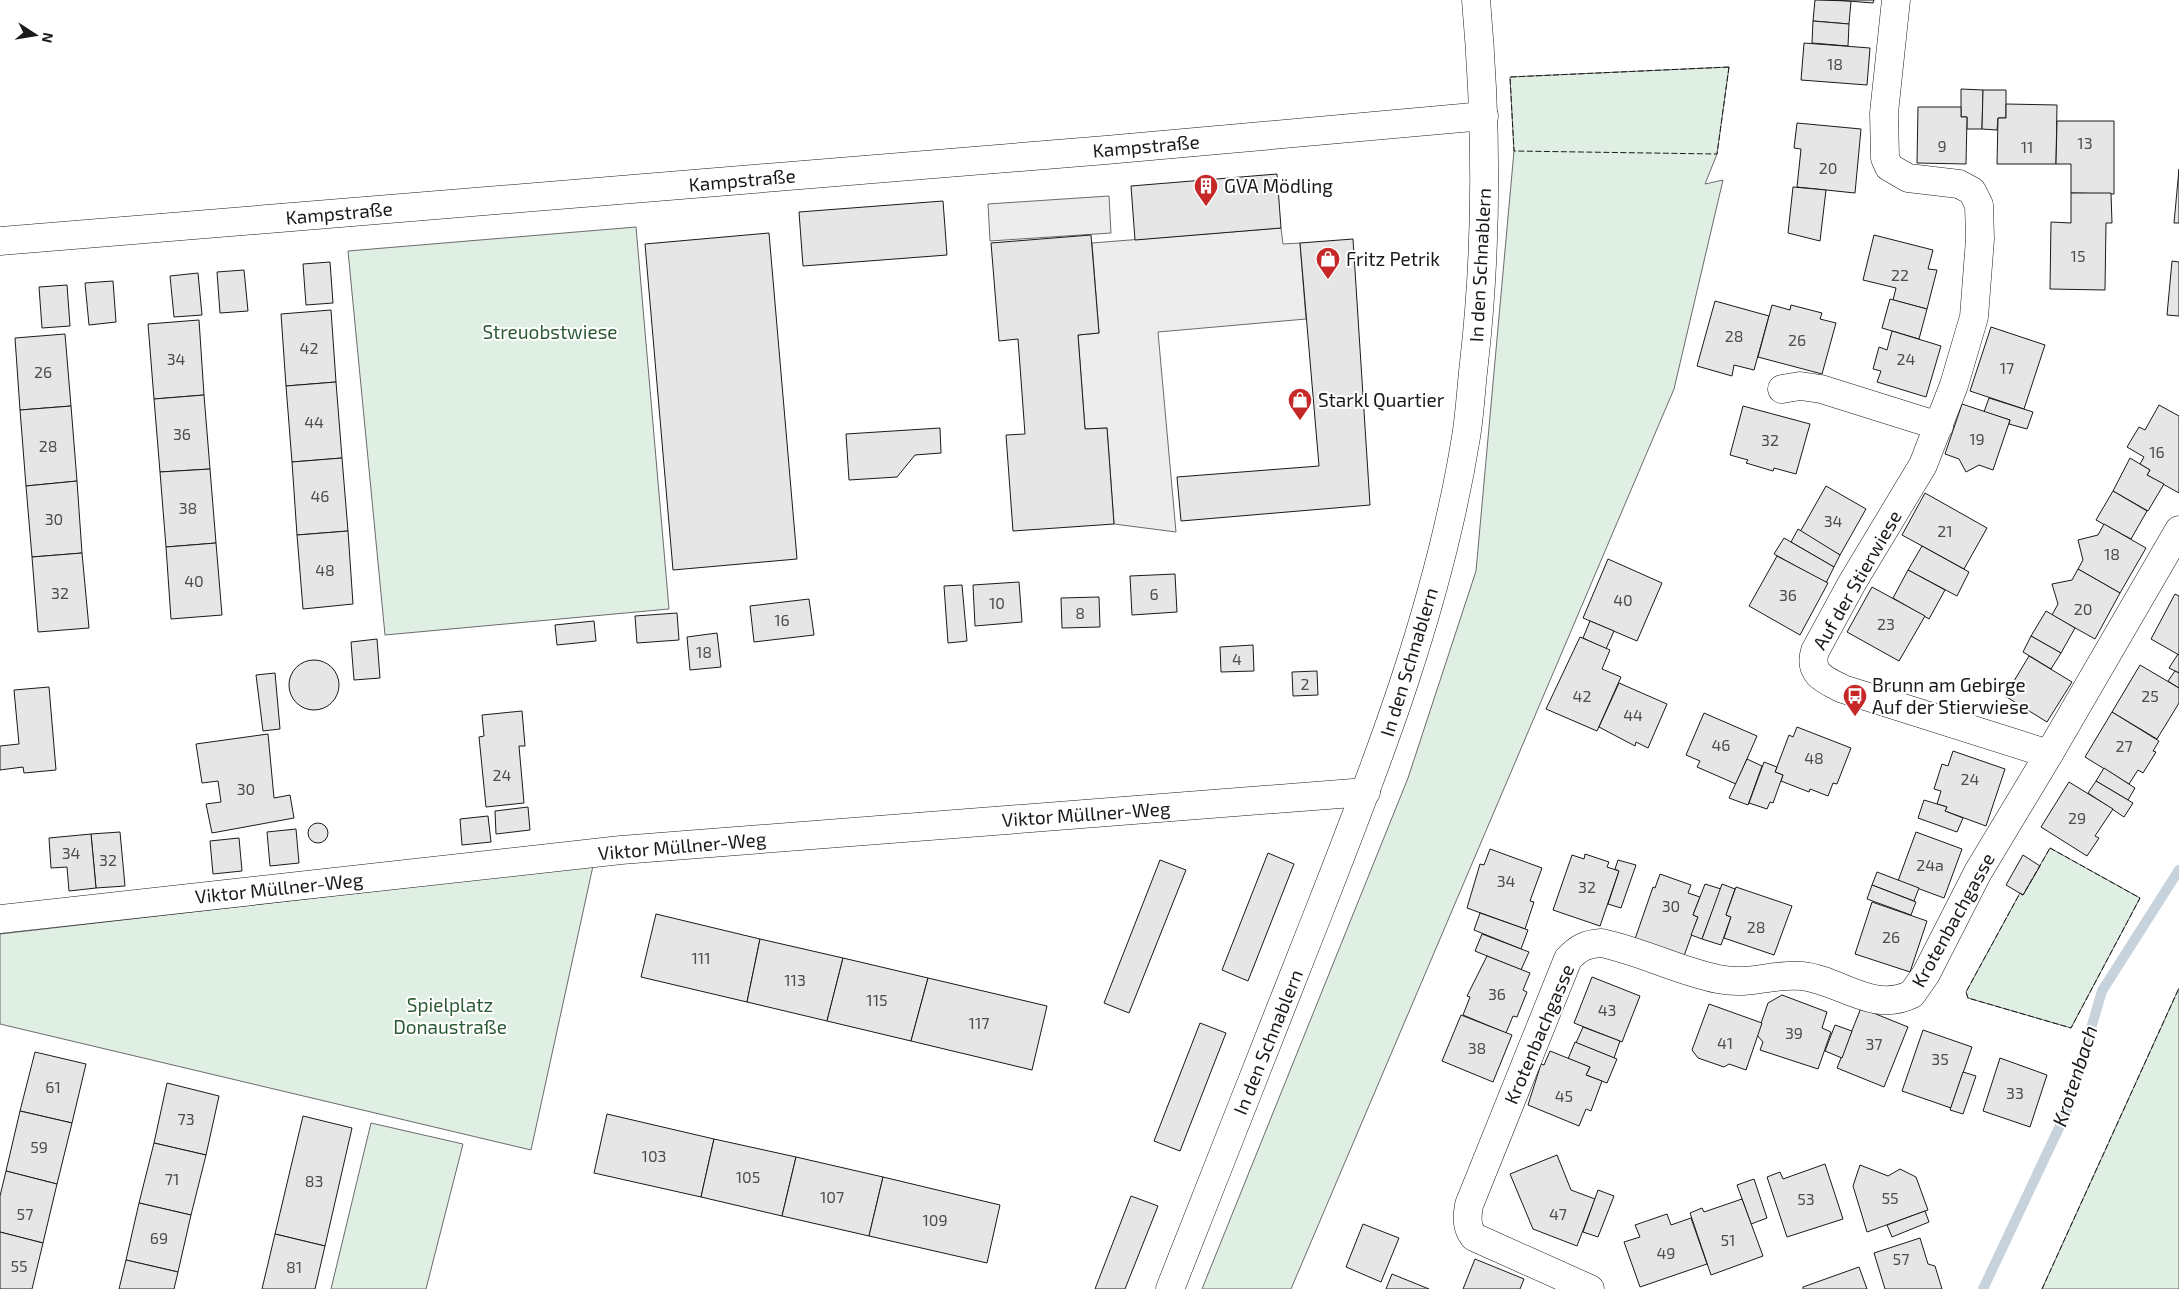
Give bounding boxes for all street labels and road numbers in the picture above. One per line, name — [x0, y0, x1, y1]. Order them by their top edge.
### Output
street label: Kampstraße — [1092, 129, 1200, 162]
street label: Kampstraße — [688, 163, 796, 196]
street label: In den Schnablern — [1464, 187, 1495, 343]
street label: Kampstraße — [285, 196, 393, 229]
street label: Auf der Stierwiese — [1807, 506, 1906, 654]
street label: In den Schnablern — [1375, 585, 1442, 739]
street label: Viktor Müllner-Weg — [1001, 796, 1171, 831]
street label: Viktor Müllner-Weg — [597, 827, 768, 864]
street label: Krotenbachgasse — [1906, 849, 1999, 991]
street label: Viktor Müllner-Weg — [194, 867, 365, 908]
street label: Krotenbachgasse — [1499, 960, 1578, 1107]
street label: In den Schnablern — [1228, 966, 1307, 1118]

